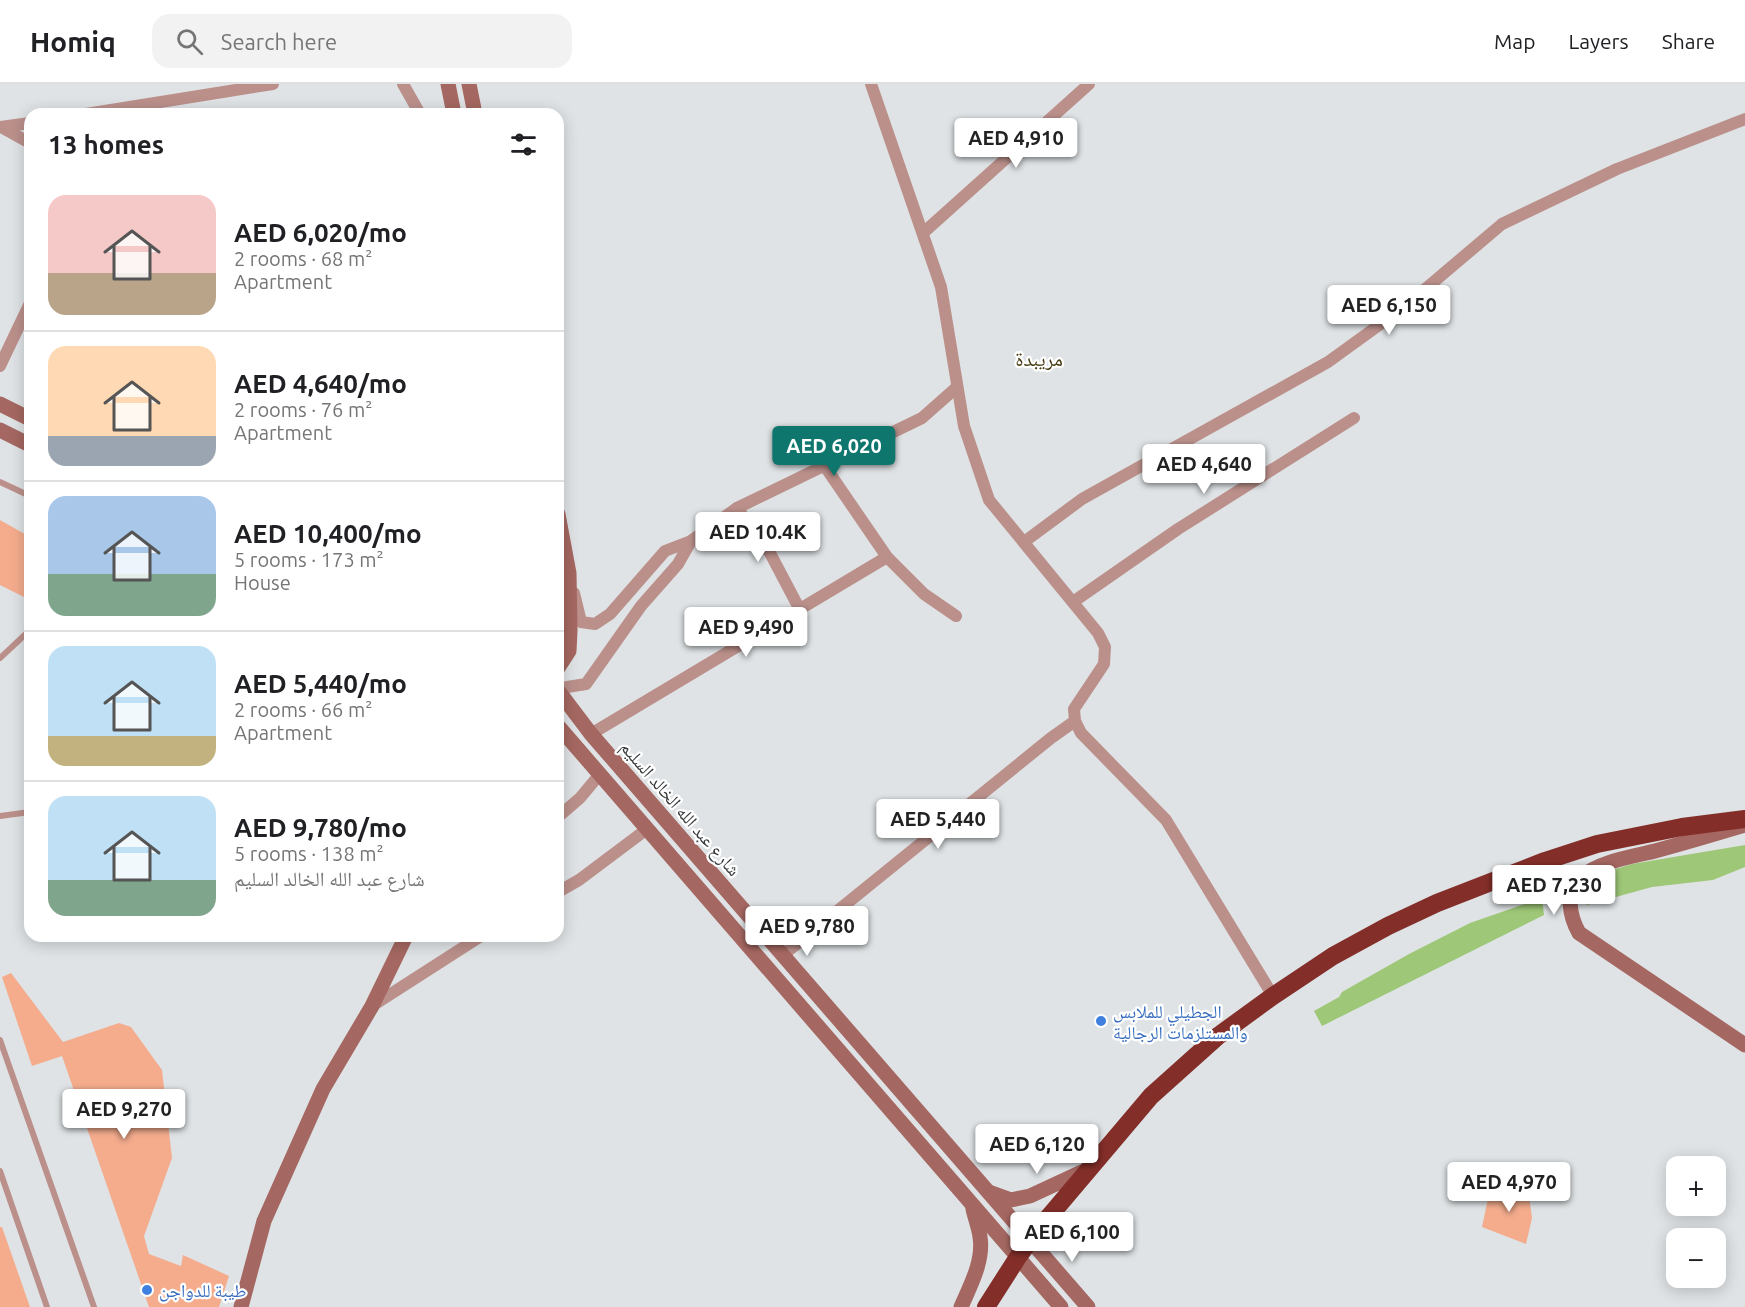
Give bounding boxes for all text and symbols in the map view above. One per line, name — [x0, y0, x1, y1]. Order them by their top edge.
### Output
search box — [152, 14, 572, 68]
icon: search — [173, 25, 206, 58]
text: Homiq — [30, 26, 116, 57]
text: Search here — [221, 29, 337, 54]
text: Map — [1494, 29, 1535, 53]
text: Layers — [1568, 29, 1629, 53]
text: Share — [1662, 29, 1715, 53]
pin: AED 4,910 — [947, 118, 1085, 169]
text: AED 4,910 — [968, 126, 1064, 149]
icon: filters — [507, 128, 540, 161]
text: 13 homes — [48, 130, 164, 159]
text: AED 6,020/mo — [234, 218, 407, 247]
icon: home — [96, 219, 168, 291]
text: 2 rooms · 68 m² — [234, 247, 372, 270]
text: Apartment — [234, 270, 332, 293]
pin: AED 6,150 — [1320, 285, 1458, 336]
text: AED 6,150 — [1341, 293, 1437, 316]
district label: مريبدة — [1015, 347, 1063, 370]
text: AED 4,640/mo — [234, 369, 407, 398]
icon: home — [96, 370, 168, 442]
text: 2 rooms · 76 m² — [234, 398, 372, 421]
text: Apartment — [234, 421, 332, 444]
pin: AED 6,020 — [765, 426, 903, 477]
text: AED 6,020 — [786, 434, 882, 457]
pin: AED 4,640 — [1135, 444, 1273, 495]
text: AED 4,640 — [1156, 452, 1252, 475]
pin: AED 10.4K — [689, 512, 827, 563]
text: AED 10,400/mo — [234, 519, 422, 548]
icon: home — [96, 520, 168, 592]
text: AED 10.4K — [709, 520, 807, 543]
text: 5 rooms · 173 m² — [234, 548, 384, 571]
text: House — [234, 571, 291, 594]
pin: AED 9,490 — [677, 607, 815, 658]
text: AED 9,490 — [698, 615, 794, 638]
text: AED 5,440/mo — [234, 669, 407, 698]
icon: home — [96, 670, 168, 742]
text: 2 rooms · 66 m² — [234, 698, 372, 721]
text: Apartment — [234, 721, 332, 744]
street label: شارع عبد الله الخالد السليم — [615, 737, 745, 881]
pin: AED 5,440 — [869, 799, 1007, 850]
text: AED 5,440 — [890, 807, 986, 830]
text: AED 9,780/mo — [234, 813, 407, 842]
icon: home — [96, 820, 168, 892]
text: 5 rooms · 138 m² — [234, 842, 384, 865]
pin: AED 7,230 — [1485, 865, 1623, 916]
text: شارع عبد الله الخالد السليم — [234, 867, 425, 890]
text: AED 7,230 — [1506, 873, 1602, 896]
pin: AED 9,780 — [738, 906, 876, 957]
text: AED 9,780 — [759, 914, 855, 937]
place label: الجطيلي للملابس والمستلزمات الرجالية — [1113, 1001, 1248, 1043]
marker: الجطيلي للملابس والمستلزمات الرجالية — [1094, 1014, 1108, 1028]
pin: AED 9,270 — [55, 1089, 193, 1140]
text: AED 9,270 — [76, 1097, 172, 1120]
pin: AED 6,120 — [968, 1124, 1106, 1175]
text: AED 6,120 — [989, 1132, 1085, 1155]
map controls — [1666, 1156, 1726, 1288]
button: + — [1666, 1156, 1726, 1216]
pin: AED 4,970 — [1440, 1162, 1578, 1213]
text: AED 4,970 — [1461, 1170, 1557, 1193]
pin: AED 6,100 — [1003, 1212, 1141, 1263]
text: AED 6,100 — [1024, 1220, 1120, 1243]
button: − — [1666, 1228, 1726, 1288]
place label: طيبة للدواجن — [159, 1280, 246, 1302]
marker: طيبة للدواجن — [140, 1283, 154, 1297]

